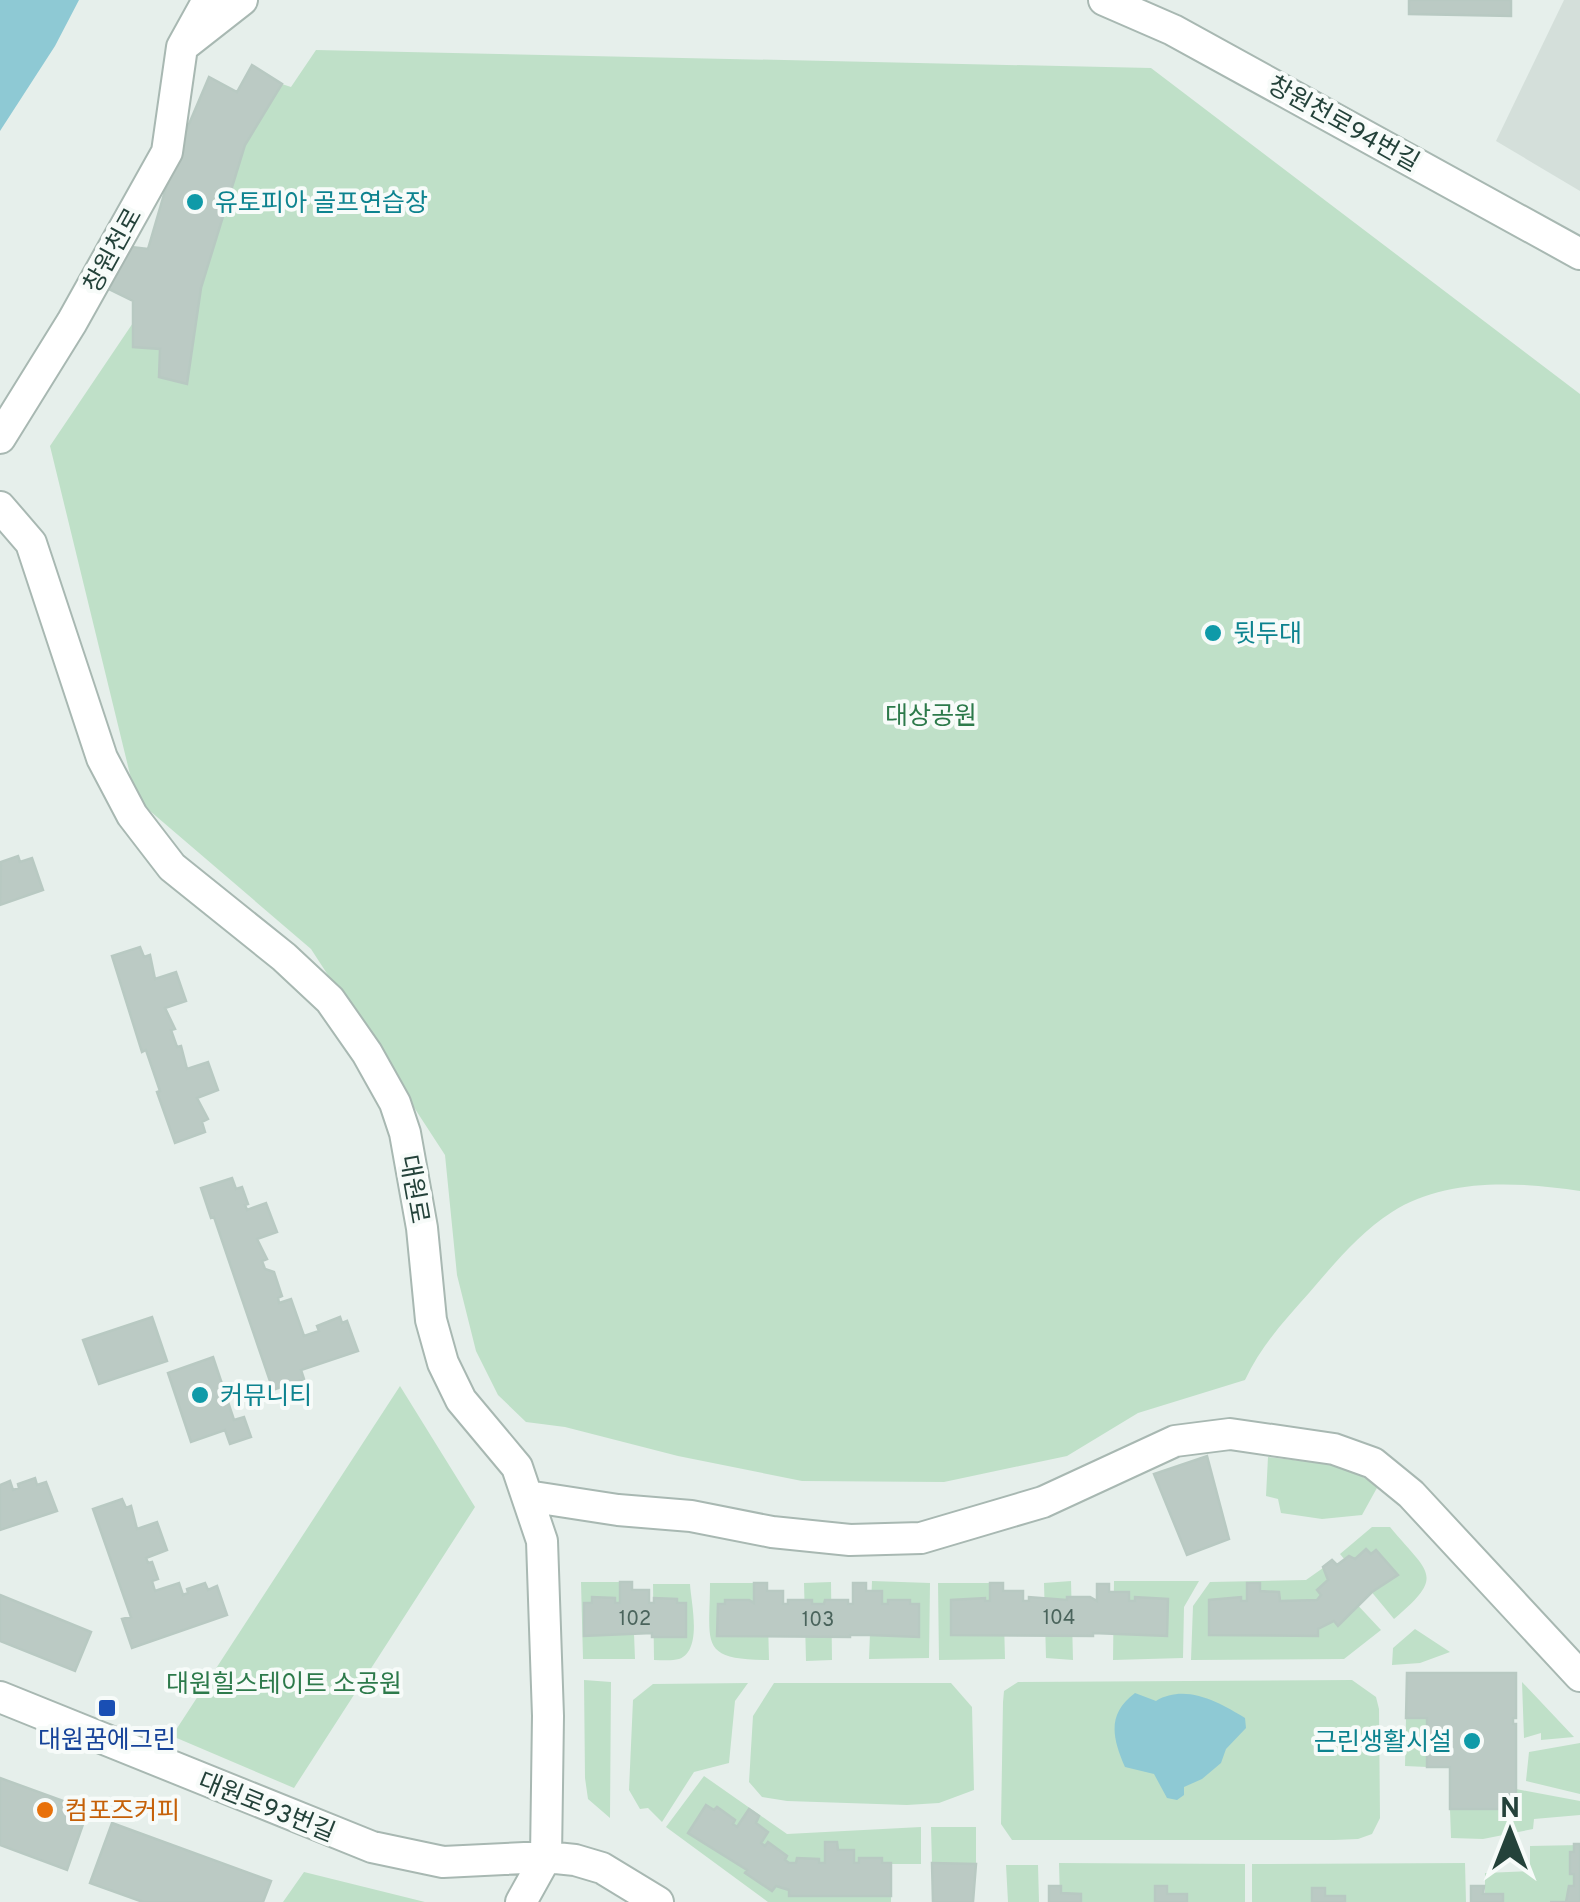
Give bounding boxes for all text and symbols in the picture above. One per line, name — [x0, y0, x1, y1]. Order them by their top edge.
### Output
street label: 창원천로94번길 — [1261, 71, 1424, 180]
place label: 유토피아 골프연습장 — [215, 189, 428, 221]
marker: 유토피아 골프연습장 — [184, 191, 206, 213]
street label: 창원천로 — [78, 203, 151, 299]
place label: 뒷두대 — [1233, 620, 1302, 652]
marker: 뒷두대 — [1202, 622, 1224, 644]
park label: 대상공원 — [885, 702, 977, 734]
street label: 대원로 — [390, 1153, 434, 1226]
place label: 커뮤니티 — [220, 1382, 312, 1414]
marker: 커뮤니티 — [189, 1384, 211, 1406]
house number: 104 — [1043, 1606, 1075, 1632]
house number: 102 — [619, 1607, 651, 1633]
house number: 103 — [802, 1608, 834, 1634]
park label: 대원힐스테이트 소공원 — [166, 1670, 402, 1702]
marker: 대원꿈에그린 — [96, 1697, 118, 1719]
place label: 대원꿈에그린 — [38, 1726, 176, 1758]
place label: 근린생활시설 — [1314, 1728, 1452, 1760]
marker: 근린생활시설 — [1461, 1730, 1483, 1752]
street label: 대원로93번길 — [193, 1767, 339, 1851]
north arrow — [1460, 1782, 1560, 1882]
text: N — [1500, 1792, 1520, 1828]
place label: 컴포즈커피 — [65, 1797, 180, 1829]
marker: 컴포즈커피 — [34, 1799, 56, 1821]

